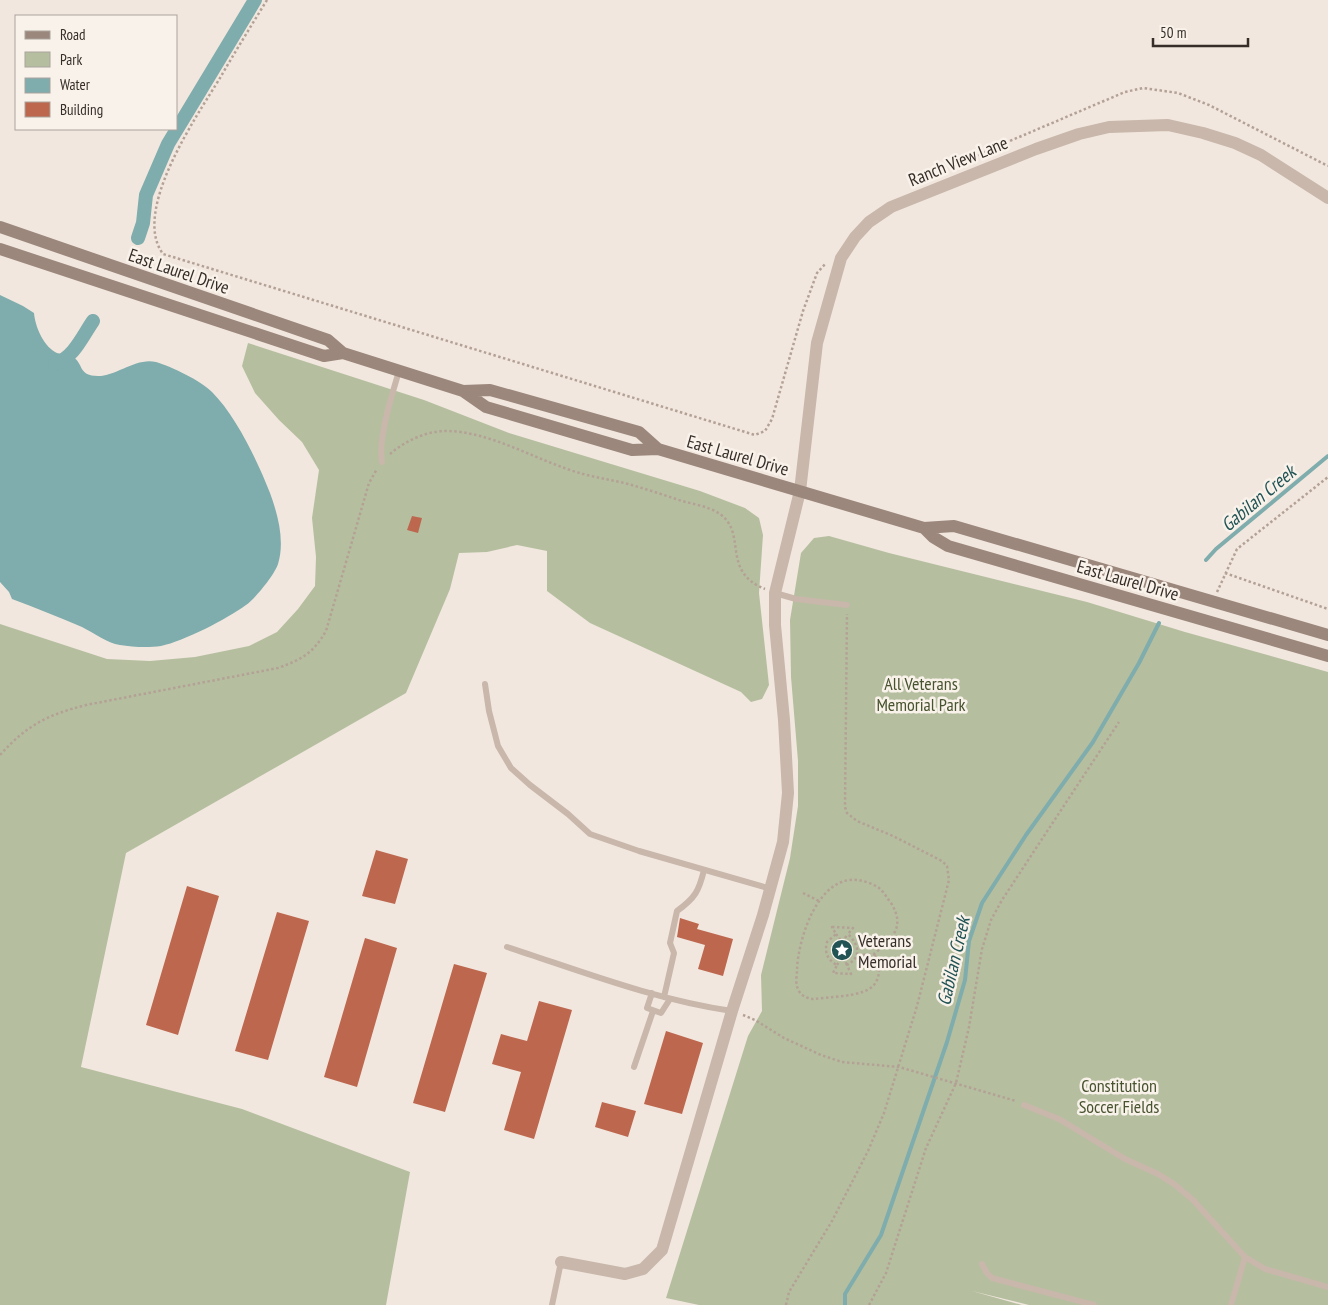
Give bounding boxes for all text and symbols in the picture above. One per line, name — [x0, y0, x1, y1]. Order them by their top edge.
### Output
legend — [15, 15, 178, 130]
scale bar — [1153, 15, 1248, 47]
text: 50 m — [1160, 23, 1186, 42]
text: Road — [60, 25, 86, 44]
text: Park — [60, 50, 82, 69]
text: Water — [60, 75, 91, 94]
text: Building — [60, 100, 103, 119]
street label: Ranch View Lane — [905, 131, 1011, 191]
street label: East Laurel Drive — [126, 243, 232, 299]
street label: East Laurel Drive — [684, 429, 792, 481]
water label: Gabilan Creek — [1216, 458, 1302, 536]
street label: East Laurel Drive — [1074, 554, 1182, 606]
park label: All Veterans Memorial Park — [876, 672, 966, 716]
water label: Gabilan Creek — [931, 912, 975, 1008]
place label: Veterans Memorial — [857, 929, 917, 973]
place icon: Veterans Memorial — [830, 938, 854, 962]
park label: Constitution Soccer Fields — [1079, 1074, 1159, 1118]

